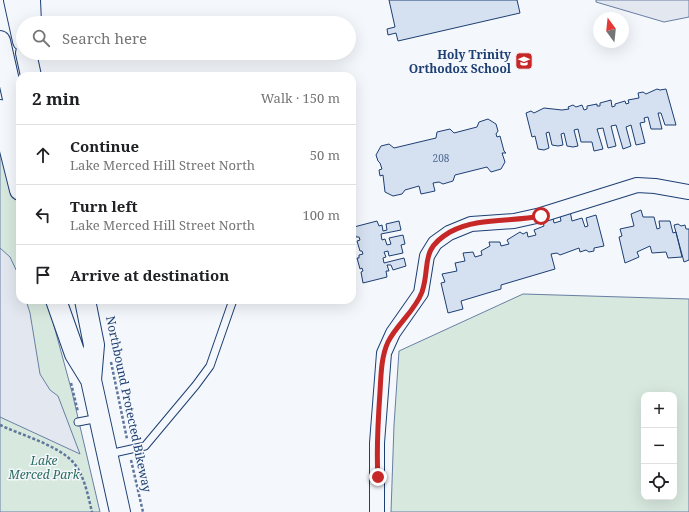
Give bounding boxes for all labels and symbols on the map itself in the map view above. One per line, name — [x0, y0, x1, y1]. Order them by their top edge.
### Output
north arrow — [593, 12, 629, 48]
place label: Holy Trinity Orthodox School — [409, 46, 512, 77]
school or university icon: Holy Trinity Orthodox School — [514, 51, 534, 71]
house number: 208 — [433, 151, 450, 165]
route start — [532, 207, 550, 225]
street label: Northbound Protected Bikeway — [102, 314, 156, 494]
park label: Lake Merced Park — [7, 452, 81, 483]
route end — [369, 468, 387, 486]

